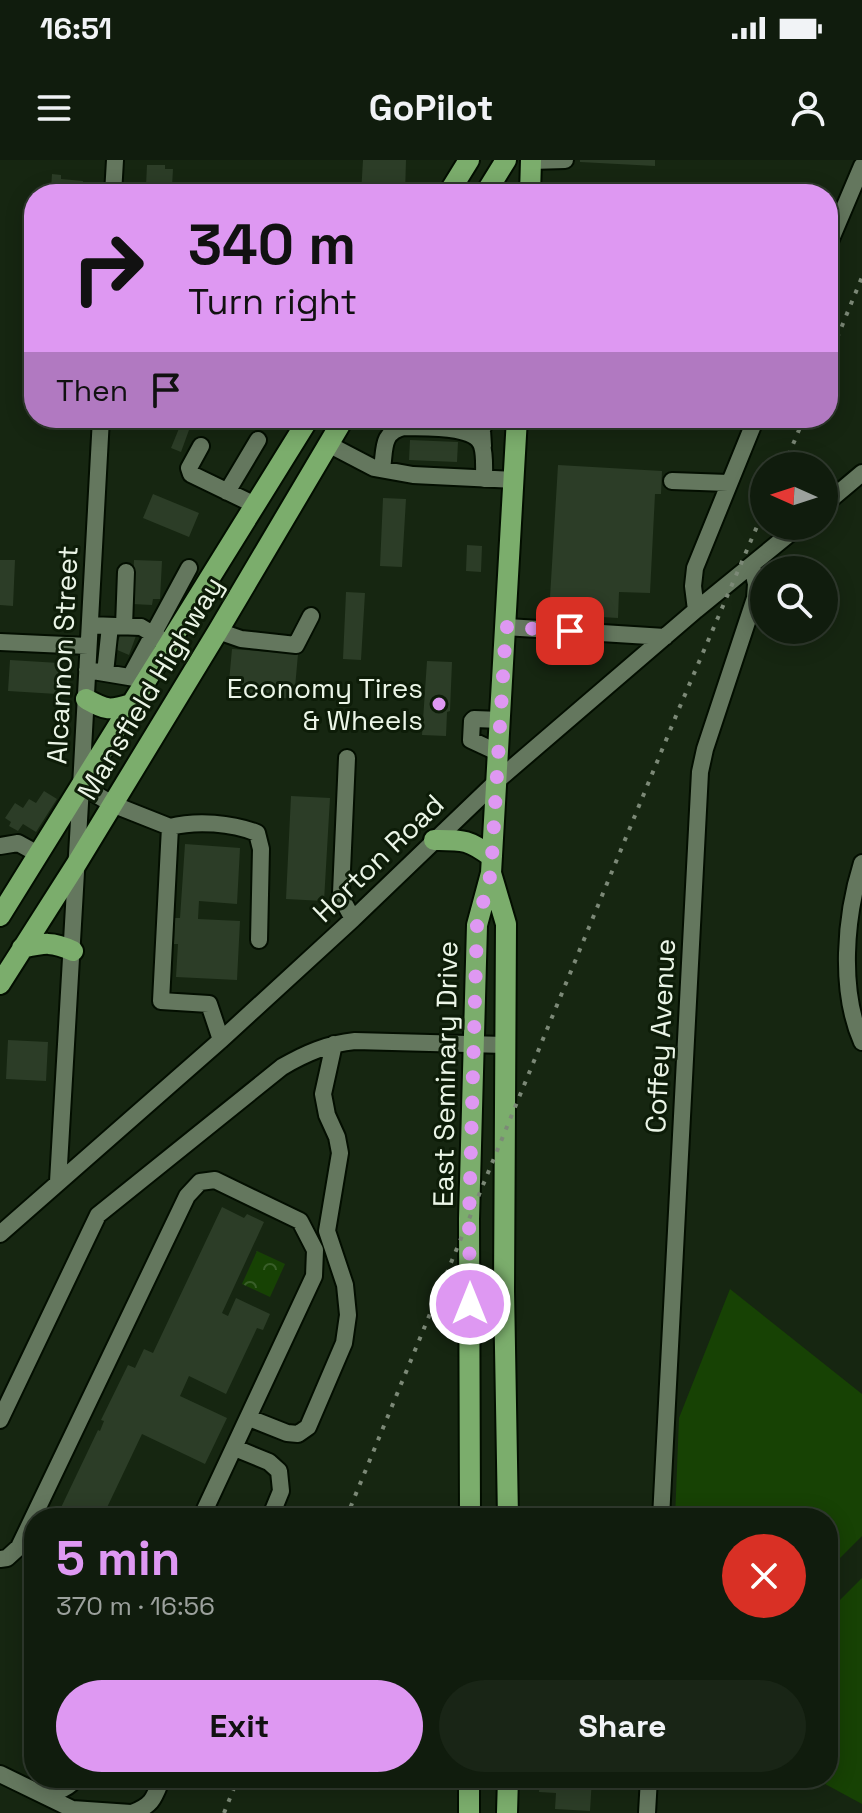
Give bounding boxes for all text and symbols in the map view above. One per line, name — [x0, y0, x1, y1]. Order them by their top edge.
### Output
text: 16:51 — [40, 9, 112, 48]
text: GoPilot — [369, 85, 493, 131]
icon: menu — [32, 86, 76, 130]
icon: person — [786, 86, 830, 130]
text: 340 m — [188, 209, 356, 280]
icon: right — [56, 216, 160, 320]
text: Turn right — [188, 279, 357, 325]
icon: arrive — [144, 368, 188, 412]
text: Then — [56, 371, 128, 410]
north arrow — [750, 452, 838, 540]
map controls — [750, 452, 838, 644]
street label: Alcannon Street — [38, 545, 86, 765]
button: search — [750, 556, 838, 644]
street label: Mansfield Highway — [69, 570, 231, 806]
pin — [536, 597, 604, 665]
icon: arrive — [548, 609, 592, 653]
place label: Economy Tires & Wheels — [227, 670, 423, 738]
marker: Economy Tires & Wheels — [430, 695, 448, 713]
street label: Horton Road — [305, 786, 451, 930]
street label: Coffey Avenue — [637, 938, 683, 1134]
street label: East Seminary Drive — [425, 941, 465, 1207]
position arrow — [428, 1262, 512, 1346]
text: 5 min — [56, 1528, 180, 1589]
button: close — [722, 1534, 806, 1618]
text: 370 m · 16:56 — [56, 1589, 215, 1623]
button: Exit — [56, 1680, 423, 1772]
button: Share — [439, 1680, 806, 1772]

